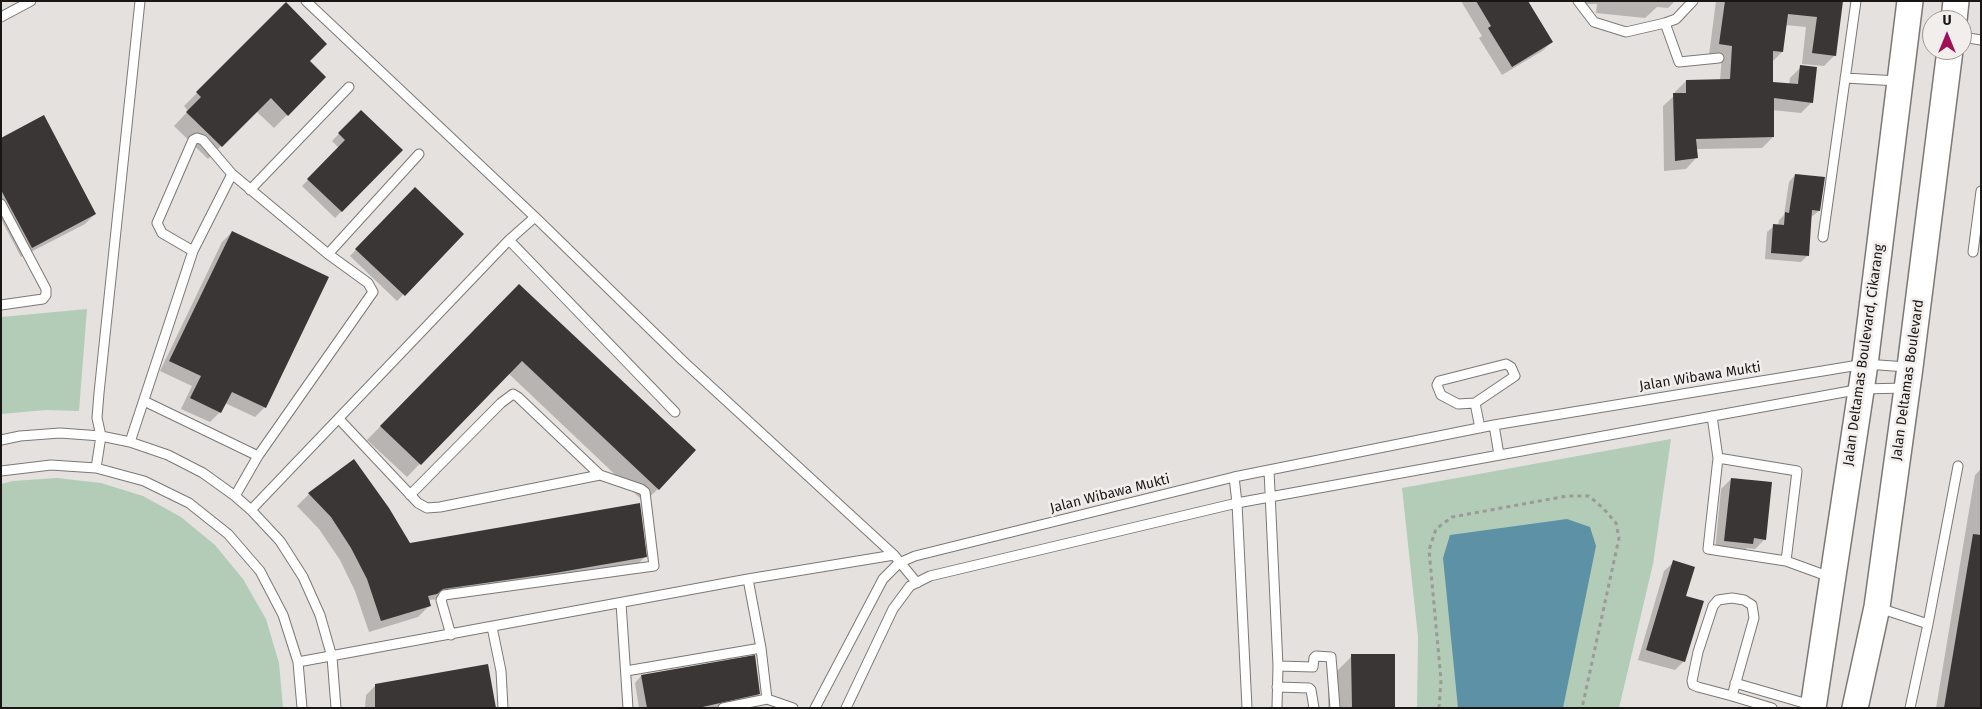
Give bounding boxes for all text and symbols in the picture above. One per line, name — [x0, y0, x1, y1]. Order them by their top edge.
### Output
north arrow — [1922, 10, 1972, 60]
text: U — [1942, 12, 1952, 29]
street label: Jalan Deltamas Boulevard, Cikarang — [1840, 243, 1888, 467]
street label: Jalan Deltamas Boulevard — [1888, 298, 1928, 462]
street label: Jalan Wibawa Mukti — [1638, 359, 1762, 395]
street label: Jalan Wibawa Mukti — [1048, 471, 1172, 517]

